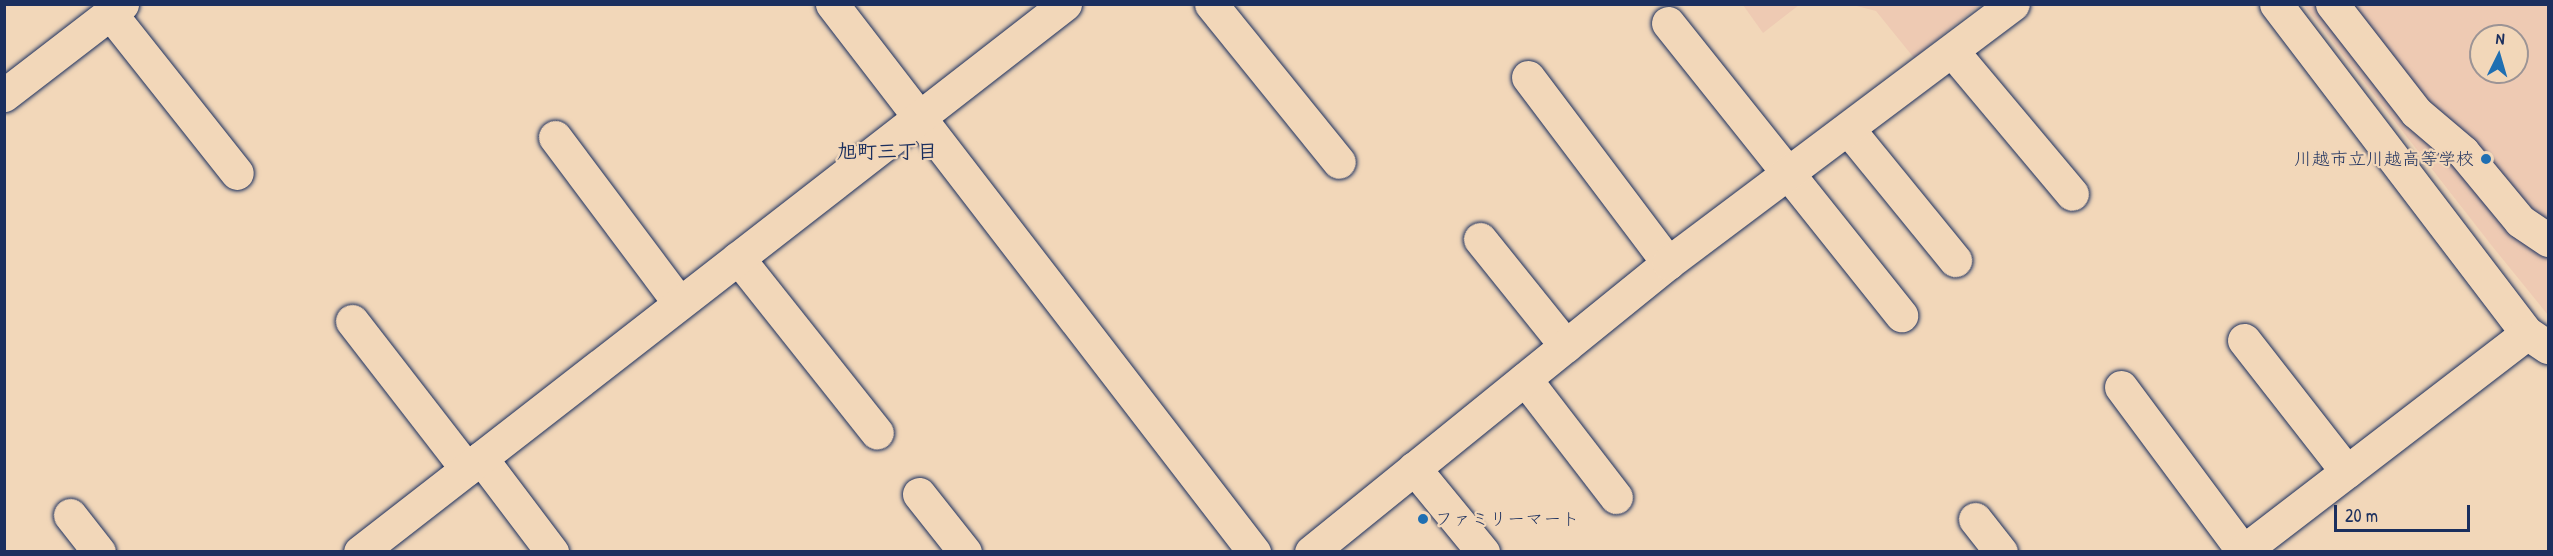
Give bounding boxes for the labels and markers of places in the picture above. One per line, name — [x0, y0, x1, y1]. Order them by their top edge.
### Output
place label: 川越市立川越高等学校 — [2294, 148, 2474, 170]
marker: 川越市立川越高等学校 — [2479, 152, 2493, 166]
place label: ファミリーマート — [1435, 508, 1579, 530]
marker: ファミリーマート — [1416, 512, 1430, 526]

